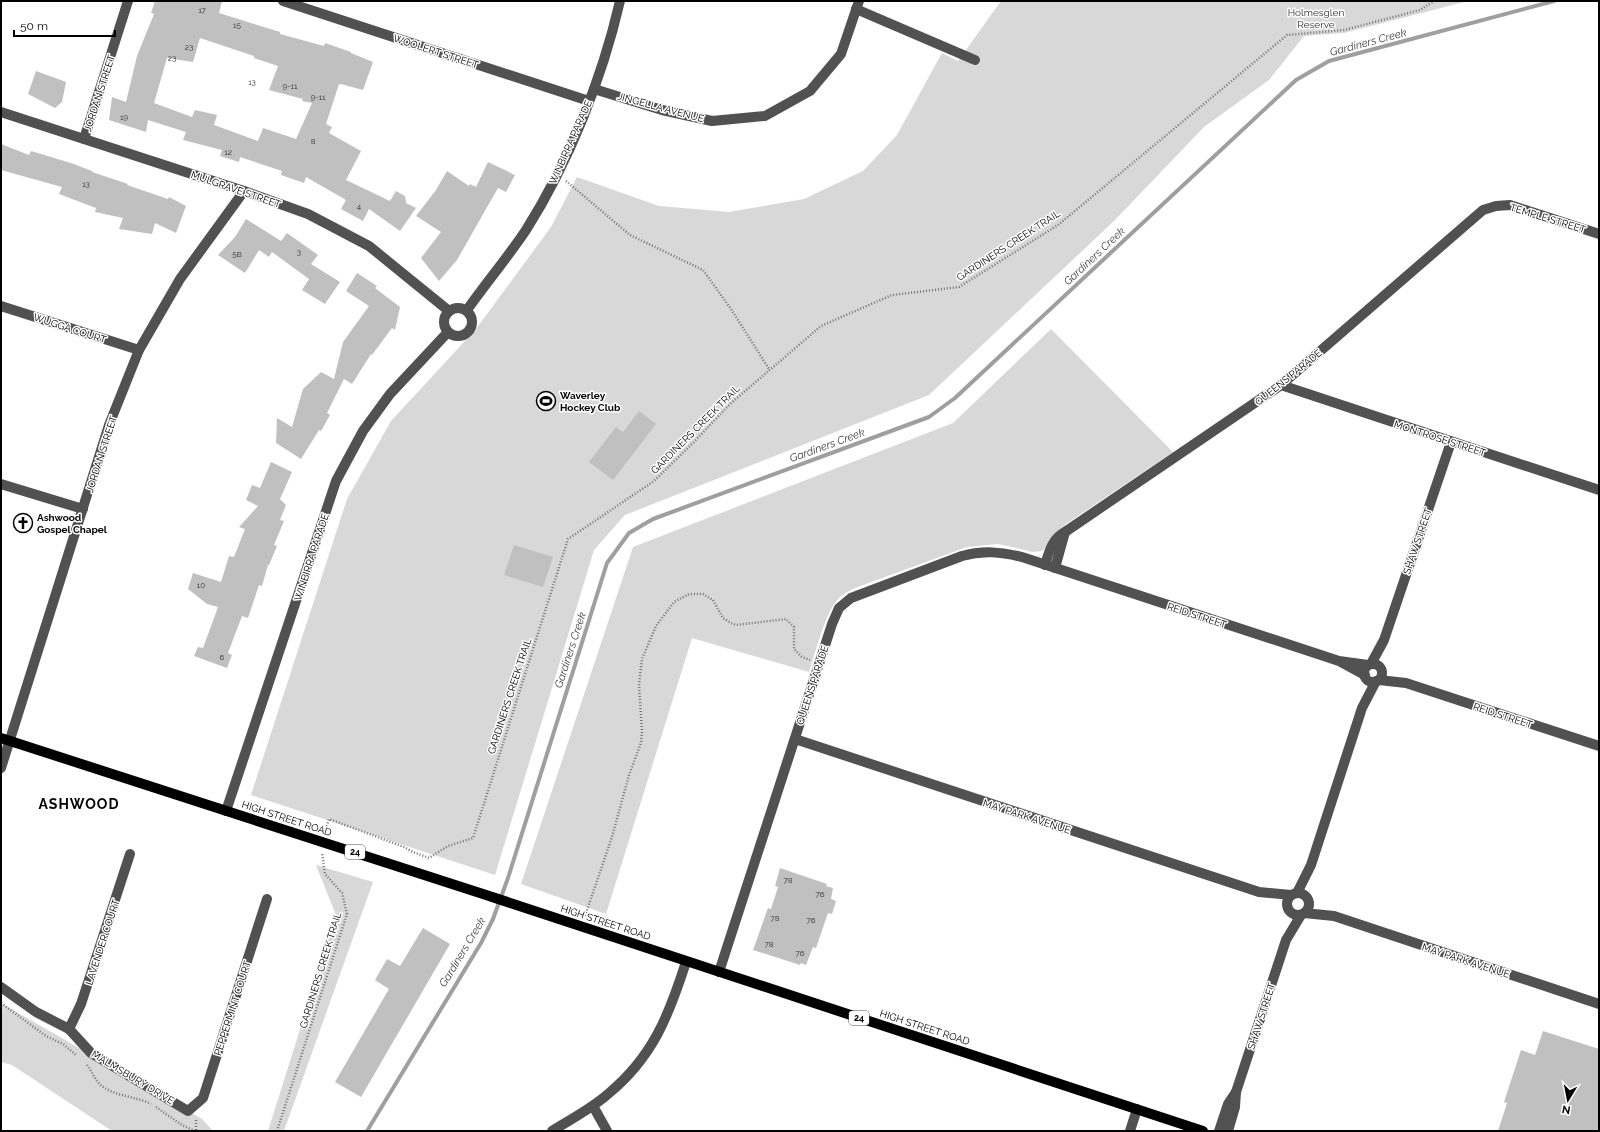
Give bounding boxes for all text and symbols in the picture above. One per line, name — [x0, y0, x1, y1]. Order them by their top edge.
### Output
house number: 17 — [198, 5, 207, 15]
park label: Holmesglen Reserve — [1288, 7, 1344, 30]
scale bar — [14, 12, 115, 38]
text: 50 m — [20, 19, 48, 33]
house number: 15 — [233, 20, 242, 30]
water label: Gardiners Creek — [1328, 26, 1408, 59]
street label: WOOLERT STREET — [392, 33, 480, 70]
house number: 23 — [185, 42, 193, 52]
house number: 23 — [168, 53, 176, 63]
street label: JORDAN STREET — [82, 54, 117, 133]
house number: 13 — [248, 77, 256, 87]
house number: 9-11 — [283, 81, 298, 91]
street label: JINGELLA AVENUE — [616, 91, 705, 124]
house number: 9-11 — [311, 92, 326, 102]
street label: WINBIRRA PARADE — [547, 98, 594, 186]
house number: 19 — [120, 112, 128, 122]
house number: 8 — [311, 136, 316, 146]
house number: 12 — [224, 147, 232, 157]
street label: MULGRAVE STREET — [190, 169, 282, 210]
house number: 13 — [82, 179, 90, 189]
house number: 4 — [357, 201, 362, 211]
street label: TEMPLE STREET — [1509, 202, 1587, 235]
street label: GARDINERS CREEK TRAIL — [955, 208, 1062, 283]
water label: Gardiners Creek — [1061, 225, 1128, 288]
house number: 3 — [297, 247, 301, 257]
house number: 5B — [232, 249, 242, 259]
street label: WUGGA COURT — [32, 312, 108, 345]
street label: QUEENS PARADE — [1253, 347, 1324, 408]
street label: GARDINERS CREEK TRAIL — [649, 383, 742, 476]
sports icon: Waverley Hockey Club — [535, 390, 557, 412]
place label: Waverley Hockey Club — [560, 390, 621, 413]
street label: JORDAN STREET — [84, 415, 119, 494]
street label: MONTROSE STREET — [1393, 418, 1487, 459]
water label: Gardiners Creek — [788, 426, 867, 465]
street label: SHAW STREET — [1401, 507, 1434, 576]
church icon: Ashwood Gospel Chapel — [12, 512, 34, 534]
place label: Ashwood Gospel Chapel — [37, 512, 108, 535]
street label: WINBIRRA PARADE — [292, 512, 331, 602]
house number: 10 — [197, 580, 205, 590]
street label: REID STREET — [1166, 601, 1228, 630]
water label: Gardiners Creek — [552, 611, 589, 690]
street label: GARDINERS CREEK TRAIL — [486, 637, 533, 755]
street label: QUEENS PARADE — [794, 644, 830, 726]
house number: 6 — [220, 652, 225, 662]
street label: REID STREET — [1472, 701, 1534, 730]
district label: ASHWOOD — [39, 796, 119, 812]
street label: MAY PARK AVENUE — [982, 797, 1072, 836]
street label: HIGH STREET ROAD — [241, 799, 333, 838]
road number: 24 — [345, 845, 365, 859]
house number: 78 — [783, 875, 793, 885]
house number: 76 — [815, 889, 825, 899]
street label: LAVENDER COURT — [83, 898, 122, 986]
street label: HIGH STREET ROAD — [560, 903, 652, 942]
street label: GARDINERS CREEK TRAIL — [298, 911, 343, 1030]
house number: 78 — [770, 913, 780, 923]
water label: Gardiners Creek — [437, 915, 488, 989]
house number: 76 — [806, 915, 816, 925]
house number: 78 — [764, 939, 774, 949]
street label: MAY PARK AVENUE — [1421, 941, 1511, 980]
house number: 76 — [795, 948, 805, 958]
street label: PEPPERMINT COURT — [212, 959, 253, 1057]
street label: SHAW STREET — [1246, 982, 1277, 1051]
street label: HIGH STREET ROAD — [879, 1008, 971, 1047]
road number: 24 — [849, 1011, 869, 1025]
street label: MALMSBURY DRIVE — [89, 1048, 176, 1106]
north arrow — [1548, 1080, 1588, 1120]
text: N — [1561, 1102, 1572, 1116]

